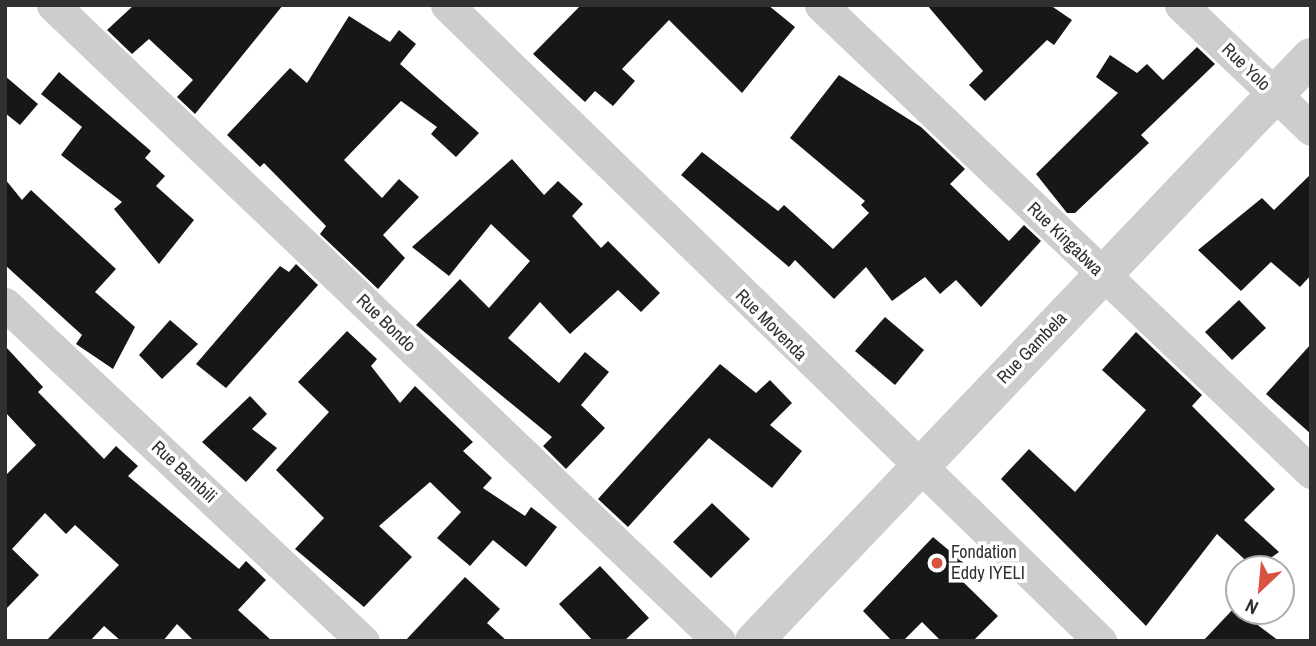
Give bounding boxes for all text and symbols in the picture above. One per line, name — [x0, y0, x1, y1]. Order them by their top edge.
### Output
street label: Rue Yolo — [1217, 39, 1275, 95]
street label: Rue Kingabwa — [1023, 198, 1107, 280]
street label: Rue Movenda — [731, 285, 811, 365]
street label: Rue Bondo — [352, 290, 420, 356]
street label: Rue Gambela — [993, 308, 1071, 388]
street label: Rue Bambili — [147, 436, 221, 508]
place label: Fondation Eddy IYELI — [951, 542, 1025, 584]
marker: Fondation Eddy IYELI — [929, 555, 945, 571]
north arrow — [1225, 555, 1295, 625]
text: N — [1241, 593, 1262, 621]

